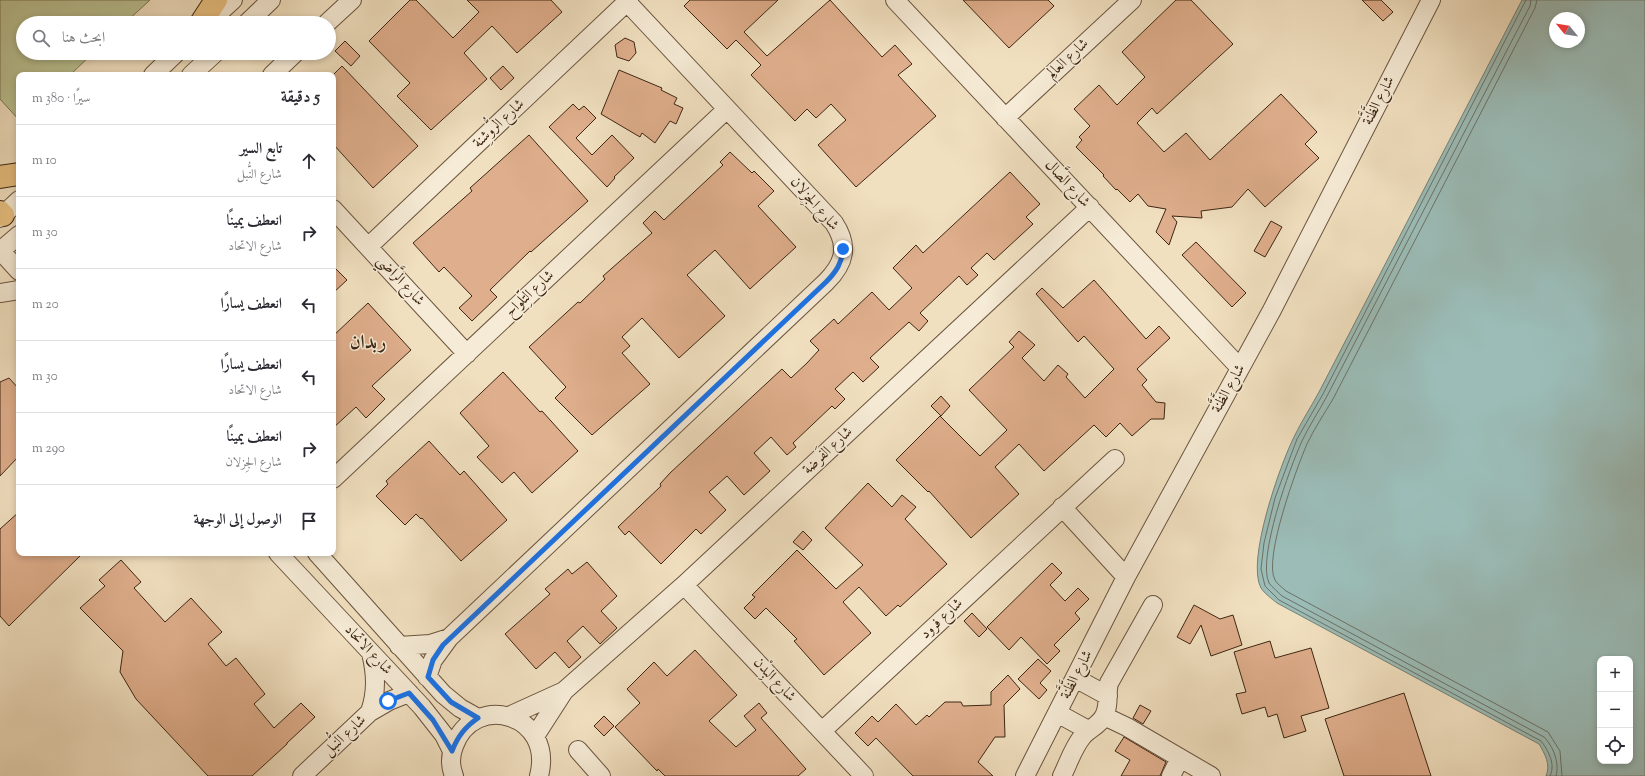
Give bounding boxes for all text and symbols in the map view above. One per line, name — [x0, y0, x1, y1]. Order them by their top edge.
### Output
north arrow — [1549, 12, 1585, 48]
search box — [16, 16, 336, 60]
icon: search — [30, 27, 52, 49]
text: ابحث هنا — [62, 28, 105, 49]
street label: شارع العالِم — [1042, 34, 1094, 85]
street label: شارع الظَّنَّة — [1354, 71, 1401, 130]
text: 5 دقيقة — [281, 86, 320, 110]
text: سيرًا · 380 m — [32, 90, 90, 108]
street label: شارع الرُّوشِنة — [465, 91, 530, 154]
text: تابع السير — [240, 139, 282, 160]
icon: ahead — [298, 150, 320, 172]
text: 10 m — [32, 152, 57, 170]
street label: شارع الصَّال — [1039, 153, 1097, 213]
text: شارع النُّبل — [237, 166, 282, 184]
street label: شارع الجِزلان — [784, 172, 843, 236]
text: انعطف يمينًا — [227, 211, 282, 232]
icon: right — [298, 222, 320, 244]
text: 30 m — [32, 224, 58, 242]
text: شارع الاتحاد — [228, 238, 282, 256]
route end — [834, 240, 852, 258]
street label: شارع الرَّاضي — [370, 248, 432, 312]
street label: شارع التِّلواح — [499, 264, 560, 323]
text: انعطف يسارًا — [221, 294, 282, 315]
icon: left — [298, 294, 320, 316]
text: 20 m — [32, 296, 59, 314]
district label: ربدان — [350, 330, 387, 357]
text: انعطف يسارًا — [221, 355, 282, 376]
street label: شارع الظَّنَّة — [1204, 359, 1252, 418]
icon: left — [298, 366, 320, 388]
text: 30 m — [32, 368, 58, 386]
text: شارع الاتحاد — [228, 382, 282, 400]
street label: شارع الفَرضة — [797, 421, 859, 481]
text: انعطف يمينًا — [227, 427, 282, 448]
icon: right — [298, 438, 320, 460]
text: 290 m — [32, 440, 65, 458]
text: شارع الجِزلان — [225, 454, 282, 472]
text: الوصول إلى الوجهة — [193, 510, 282, 531]
icon: arrive — [298, 510, 320, 532]
street label: شارع فرود — [916, 594, 969, 645]
street label: شارع الاتحاد — [338, 620, 397, 680]
street label: شارع الظَّنَّة — [1052, 645, 1099, 704]
street label: شارع البِدْن — [747, 652, 802, 708]
map controls — [1597, 656, 1633, 764]
button: + — [1597, 656, 1633, 692]
route start — [379, 692, 397, 710]
button: − — [1597, 692, 1633, 728]
street label: شارع النُّبل — [315, 707, 372, 762]
button: locate — [1597, 728, 1633, 764]

